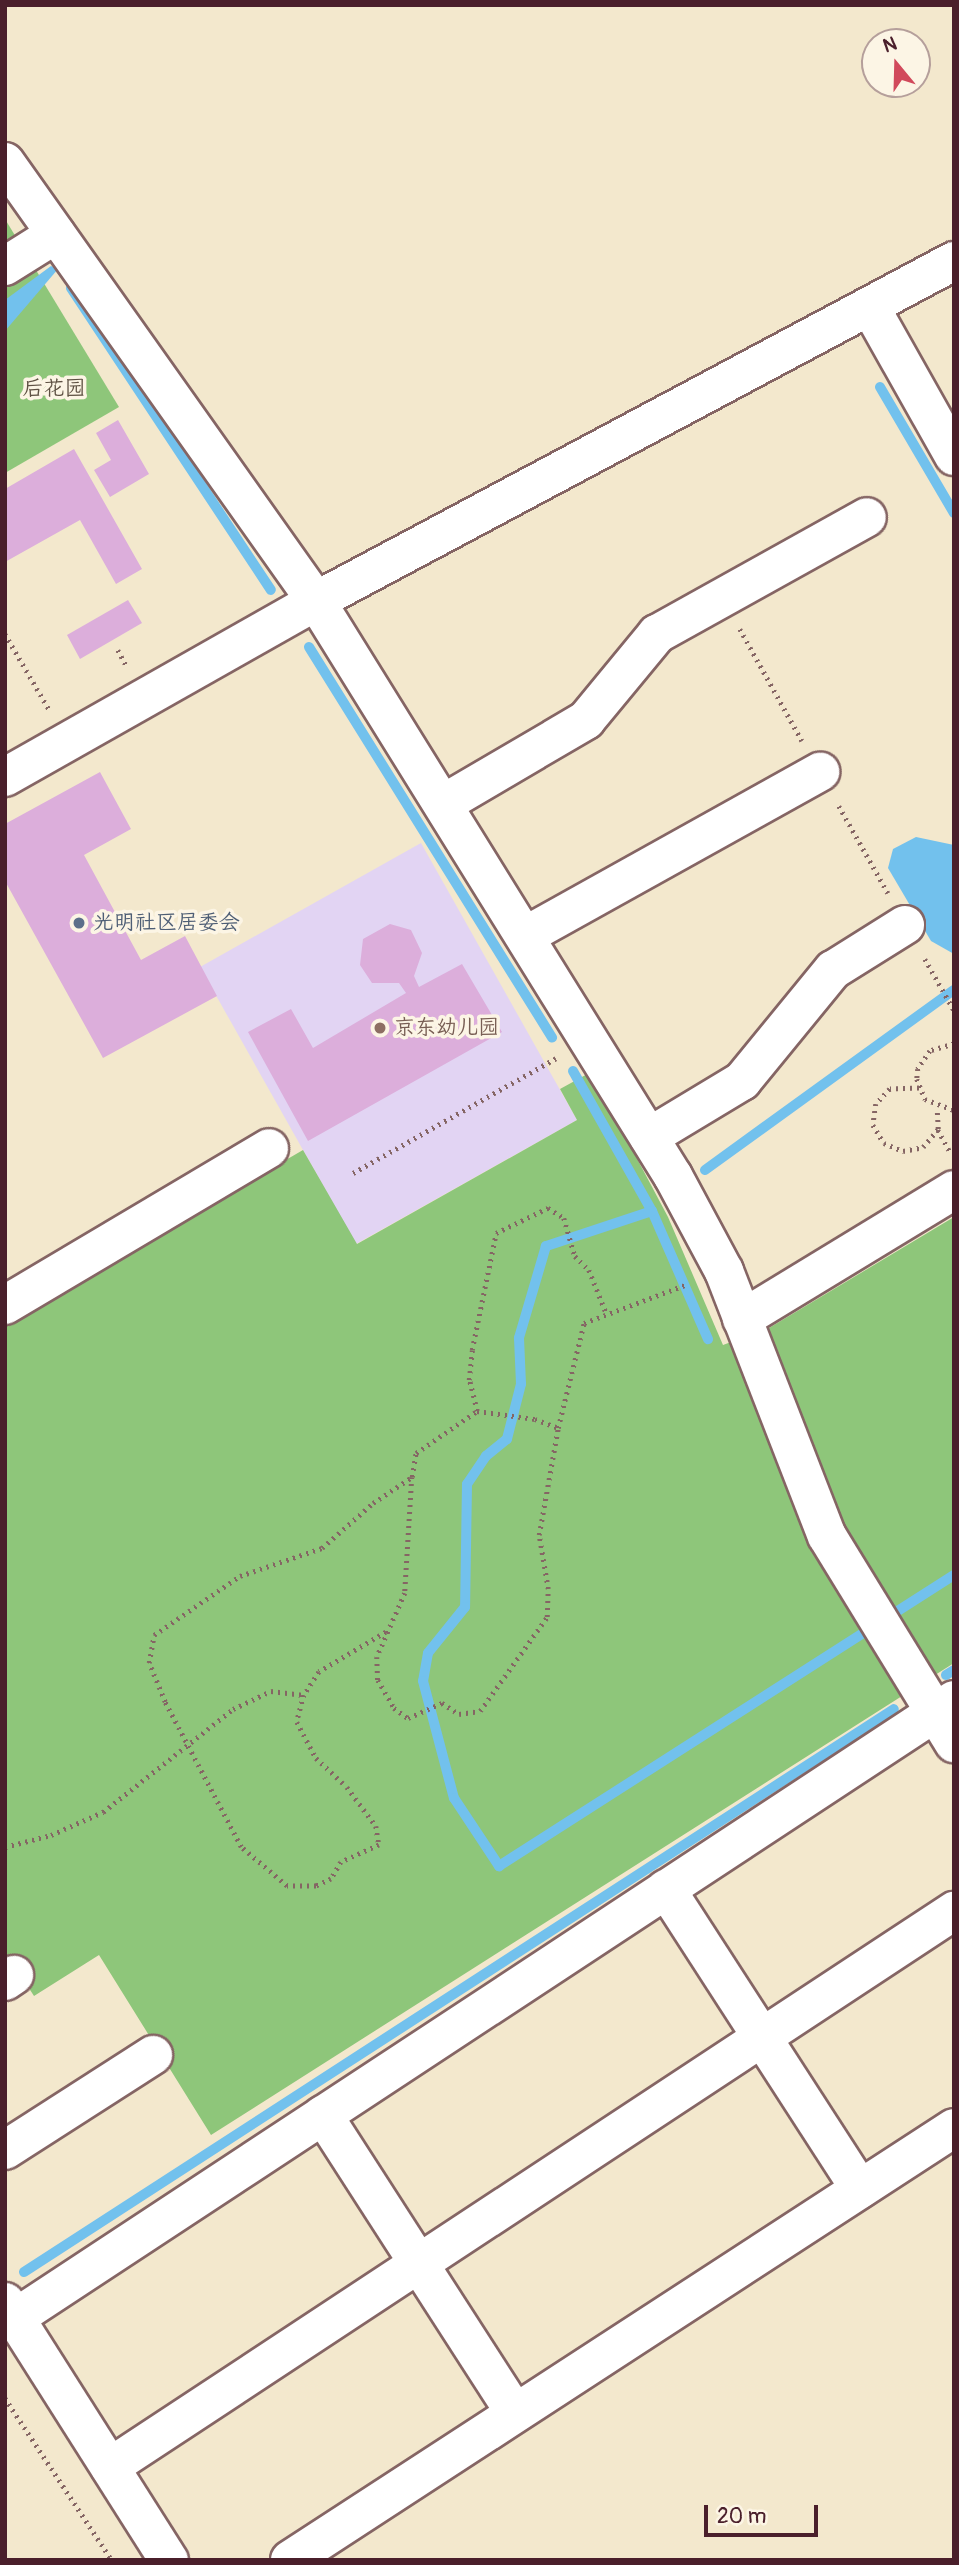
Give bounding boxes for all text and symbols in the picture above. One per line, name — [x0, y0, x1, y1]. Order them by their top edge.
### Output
north arrow — [861, 28, 931, 98]
text: N — [880, 32, 900, 58]
park label: 后花园 — [23, 376, 85, 402]
place label: 光明社区居委会 — [93, 910, 240, 936]
marker: 光明社区居委会 — [71, 915, 87, 931]
place label: 京东幼儿园 — [394, 1015, 499, 1041]
marker: 京东幼儿园 — [372, 1020, 388, 1036]
scale bar — [707, 2492, 821, 2536]
text: 20 m — [717, 2503, 766, 2530]

